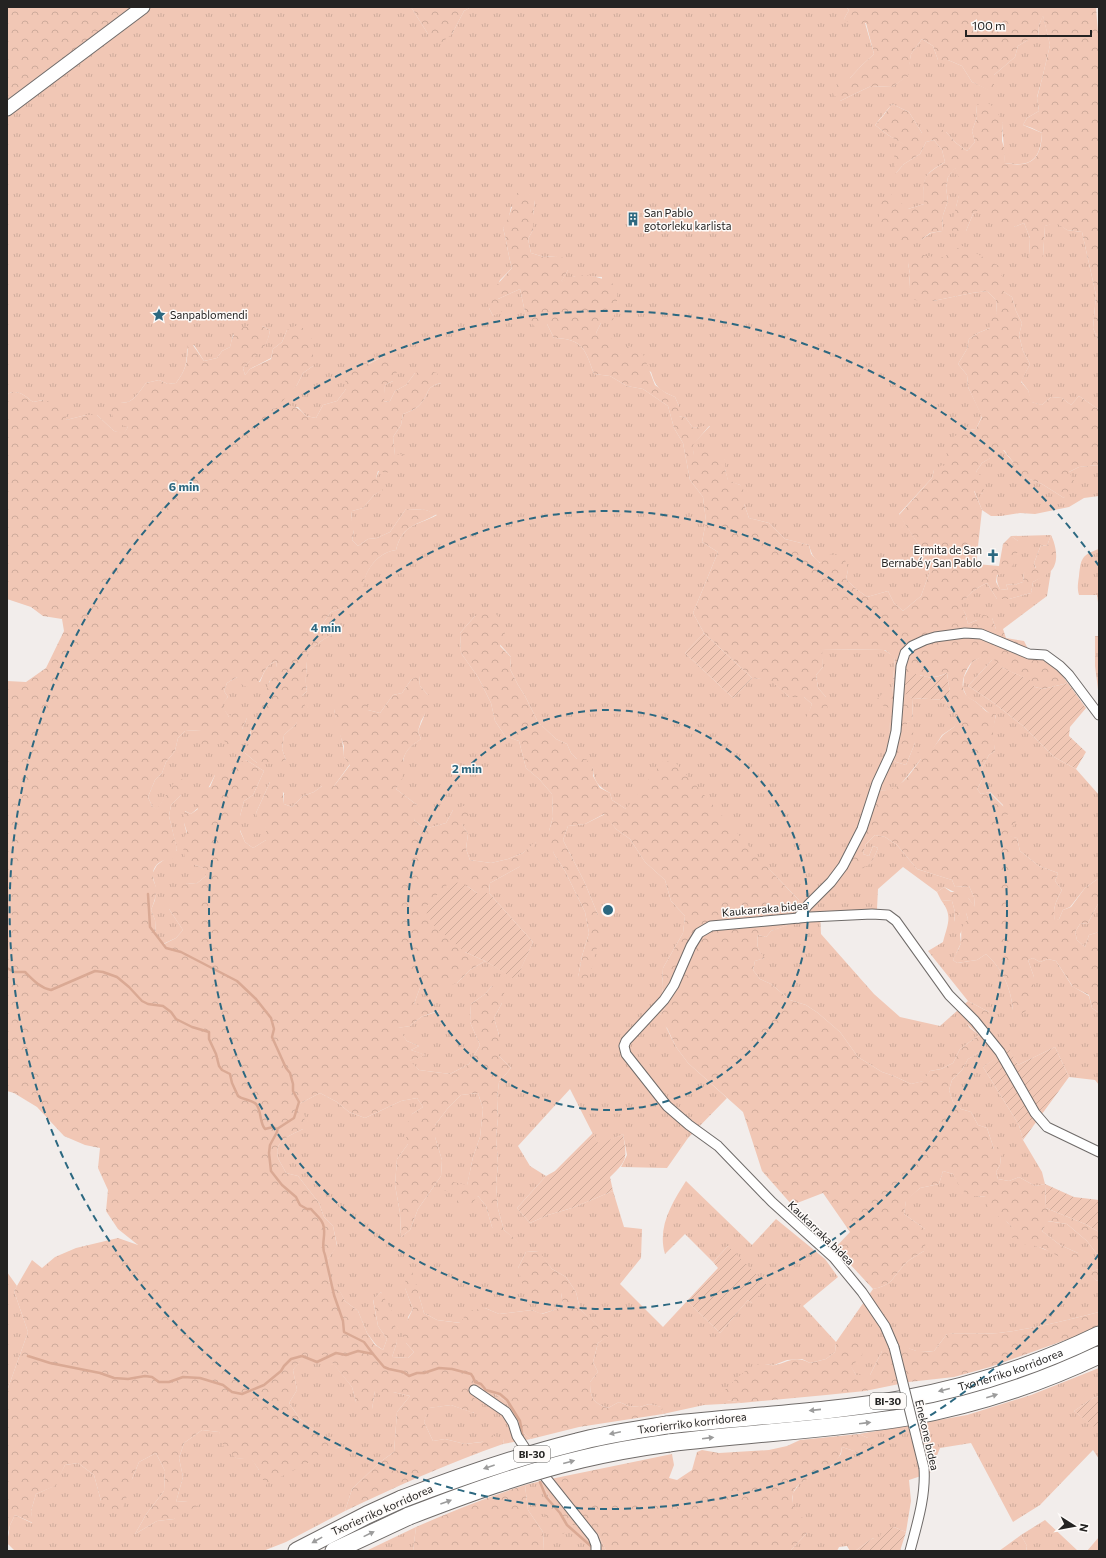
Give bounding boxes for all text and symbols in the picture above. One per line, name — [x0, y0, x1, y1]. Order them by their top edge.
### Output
scale bar — [966, 12, 1091, 38]
text: 100 m — [972, 18, 1006, 32]
place label: San Pablo gotorleku karlista — [644, 206, 732, 232]
building icon: San Pablo gotorleku karlista — [625, 211, 641, 227]
place icon: Sanpablomendi — [151, 307, 167, 323]
place label: Sanpablomendi — [170, 308, 248, 321]
text: 6 min — [169, 479, 199, 493]
place label: Ermita de San Bernabé y San Pablo — [881, 543, 982, 569]
church icon: Ermita de San Bernabé y San Pablo — [985, 548, 1001, 564]
text: 4 min — [311, 620, 341, 634]
text: 2 min — [452, 761, 482, 775]
street label: Kaukarraka bidea — [721, 898, 809, 919]
centre of rings — [601, 903, 615, 917]
street label: Kaukarraka bidea — [786, 1198, 857, 1267]
street label: Txorierriko korridorea — [956, 1345, 1065, 1393]
one-way arrow — [938, 1388, 950, 1394]
road number: BI-30 — [870, 1393, 906, 1409]
one-way arrow — [987, 1393, 999, 1399]
street label: Enekone bidea — [913, 1398, 942, 1472]
one-way arrow — [809, 1407, 821, 1413]
street label: Txorierriko korridorea — [637, 1409, 747, 1436]
one-way arrow — [859, 1420, 871, 1426]
one-way arrow — [608, 1431, 621, 1437]
one-way arrow — [702, 1435, 714, 1441]
road number: BI-30 — [514, 1446, 550, 1462]
one-way arrow — [563, 1459, 575, 1465]
one-way arrow — [483, 1465, 495, 1471]
street label: Txorierriko korridorea — [329, 1481, 435, 1538]
one-way arrow — [440, 1499, 452, 1505]
north arrow — [1054, 1506, 1094, 1546]
text: N — [1077, 1523, 1091, 1533]
one-way arrow — [363, 1531, 375, 1537]
one-way arrow — [311, 1537, 322, 1543]

